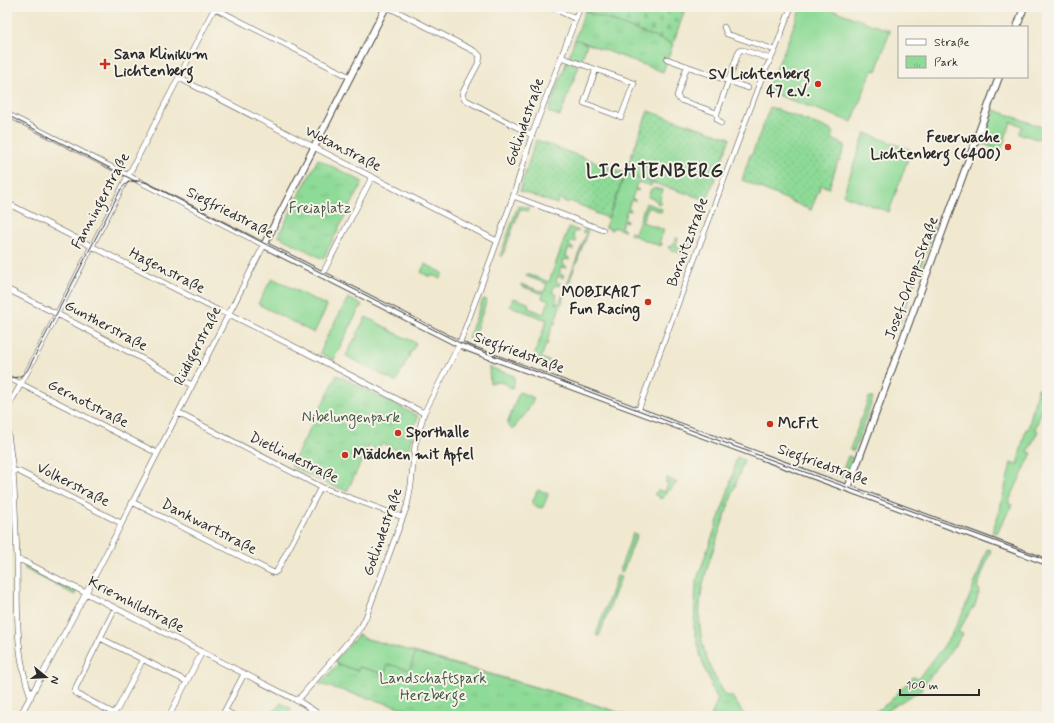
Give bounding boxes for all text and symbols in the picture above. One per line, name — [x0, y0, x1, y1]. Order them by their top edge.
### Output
legend — [898, 26, 1028, 78]
text: Straße — [934, 35, 969, 51]
place label: Sana Klinikum Lichtenberg — [114, 45, 208, 84]
text: Park — [934, 55, 958, 71]
marker: Sana Klinikum Lichtenberg — [99, 58, 111, 70]
place label: SV Lichtenberg 47 e.V. — [709, 65, 810, 102]
street label: Gotlindestraße — [501, 75, 549, 169]
marker: SV Lichtenberg 47 e.V. — [813, 79, 823, 89]
street label: Wotanstraße — [301, 121, 385, 177]
place label: Feuerwache Lichtenberg (6400) — [870, 128, 1001, 167]
marker: Feuerwache Lichtenberg (6400) — [1003, 142, 1013, 152]
street label: Fanningerstraße — [67, 149, 136, 253]
district label: LICHTENBERG — [586, 159, 724, 184]
street label: Siegfriedstraße — [182, 182, 277, 244]
street label: Bornitzstraße — [663, 194, 713, 290]
park label: Freiaplatz — [289, 199, 351, 219]
street label: Josef-Orlopp-Straße — [880, 214, 944, 342]
street label: Hagenstraße — [125, 243, 209, 300]
place label: MOBIKART Fun Racing — [561, 283, 641, 322]
street label: Guntherstraße — [61, 296, 151, 356]
marker: MOBIKART Fun Racing — [643, 297, 653, 307]
street label: Rüdigerstraße — [169, 303, 227, 390]
street label: Siegfriedstraße — [470, 327, 567, 380]
street label: Gernotstraße — [44, 375, 132, 433]
park label: Nibelungenpark — [302, 408, 401, 429]
place label: McFit — [778, 414, 820, 434]
marker: McFit — [765, 419, 775, 429]
place label: Sporthalle — [406, 423, 469, 443]
street label: Dietlindestraße — [246, 428, 342, 488]
marker: Sporthalle — [393, 428, 403, 438]
street label: Siegfriedstraße — [774, 439, 871, 492]
place label: Mädchen mit Apfel — [353, 445, 474, 466]
marker: Mädchen mit Apfel — [340, 450, 350, 460]
street label: Volkerstraße — [33, 458, 113, 512]
street label: Gotlindestraße — [359, 485, 407, 579]
street label: Dankwartstraße — [158, 494, 260, 560]
street label: Kriemhildstraße — [84, 572, 188, 638]
north arrow — [26, 657, 66, 697]
park label: Landschaftspark Herzberge — [379, 669, 487, 707]
scale bar — [900, 671, 979, 697]
text: N — [47, 674, 62, 685]
text: 100 m — [906, 678, 938, 694]

